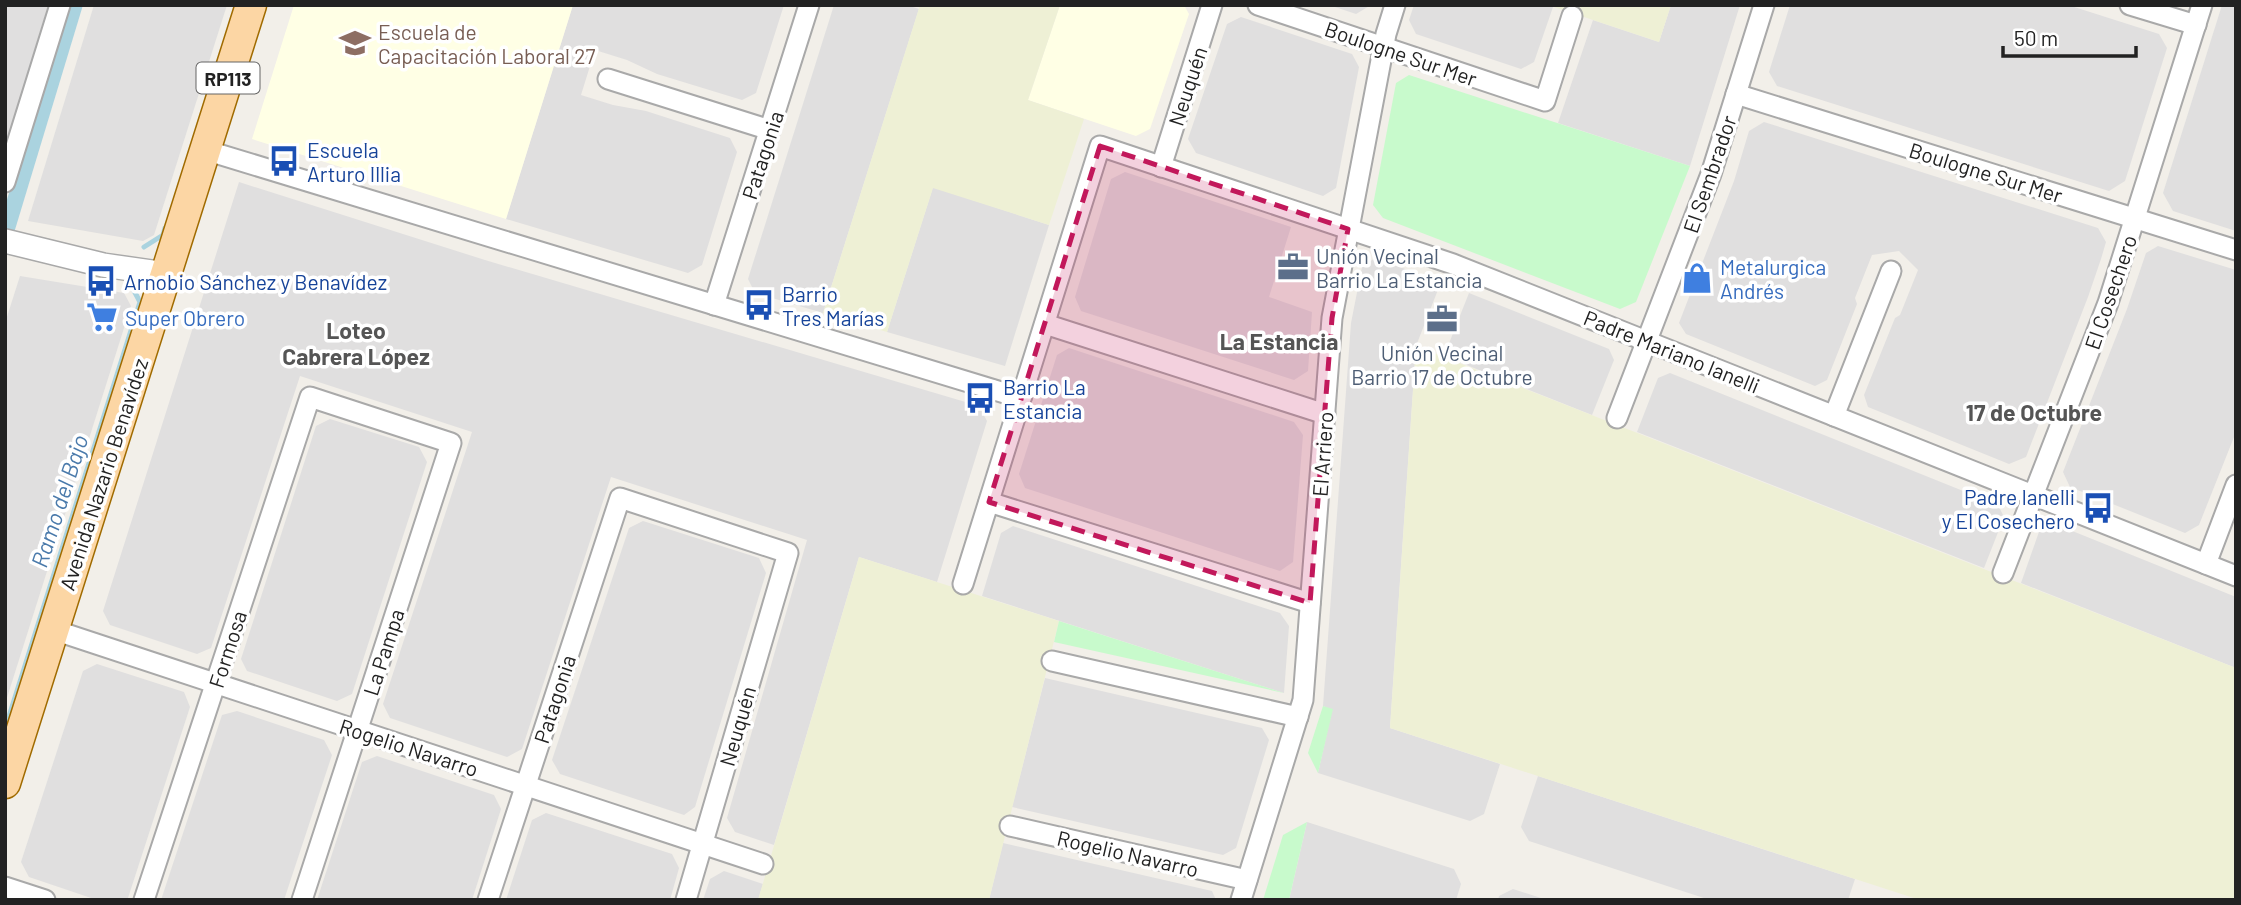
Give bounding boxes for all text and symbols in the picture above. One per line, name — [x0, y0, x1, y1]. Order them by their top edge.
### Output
scale bar — [2003, 14, 2136, 58]
street label: Boulogne Sur Mer — [1322, 15, 1481, 91]
place label: Escuela de Capacitación Laboral 27 — [378, 19, 595, 68]
text: 50 m — [2014, 25, 2058, 50]
school or university icon: Escuela de Capacitación Laboral 27 — [338, 26, 372, 60]
street label: Neuquén — [1162, 43, 1212, 129]
road number: RP113 — [196, 62, 260, 94]
street label: Patagonia — [736, 108, 788, 202]
street label: El Sembrador — [1677, 112, 1741, 236]
place label: Escuela Arturo Illia — [307, 137, 401, 186]
street label: Boulogne Sur Mer — [1906, 137, 2066, 207]
bus stop icon: Escuela Arturo Illia — [267, 144, 301, 178]
street label: El Cosechero — [2079, 231, 2141, 353]
place label: Unión Vecinal Barrio La Estancia — [1316, 243, 1482, 292]
office icon: Unión Vecinal Barrio La Estancia — [1276, 250, 1310, 284]
place label: Metalurgica Andrés — [1720, 254, 1826, 303]
shop icon: Metalurgica Andrés — [1680, 261, 1714, 295]
bus stop icon: Arnobio Sánchez y Benavídez — [84, 264, 118, 298]
place label: Arnobio Sánchez y Benavídez — [124, 269, 387, 294]
place label: Barrio Tres Marías — [782, 281, 884, 330]
bus stop icon: Barrio Tres Marías — [742, 288, 776, 322]
supermarket icon: Super Obrero — [85, 300, 119, 334]
office icon: Unión Vecinal Barrio 17 de Octubre — [1425, 302, 1459, 336]
street label: Padre Mariano Ianelli — [1580, 304, 1764, 398]
place label: Super Obrero — [125, 305, 245, 330]
district label: Loteo Cabrera López — [282, 316, 430, 370]
district label: La Estancia — [1220, 327, 1338, 355]
place label: Unión Vecinal Barrio 17 de Octubre — [1351, 340, 1533, 389]
street label: Avenida Nazario Benavídez — [54, 355, 152, 593]
place label: Barrio La Estancia — [1003, 374, 1086, 423]
bus stop icon: Barrio La Estancia — [963, 381, 997, 415]
district label: 17 de Octubre — [1966, 398, 2102, 426]
street label: El Arriero — [1307, 411, 1337, 497]
water label: Ramo del Bajo — [24, 431, 94, 571]
place label: Padre Ianelli y El Cosechero — [1942, 484, 2075, 533]
bus stop icon: Padre Ianelli y El Cosechero — [2081, 491, 2115, 525]
street label: La Pampa — [357, 606, 409, 698]
street label: Formosa — [203, 607, 251, 691]
street label: Patagonia — [528, 652, 580, 746]
street label: Neuquén — [714, 683, 760, 769]
street label: Rogelio Navarro — [336, 713, 482, 781]
street label: Rogelio Navarro — [1055, 825, 1201, 881]

